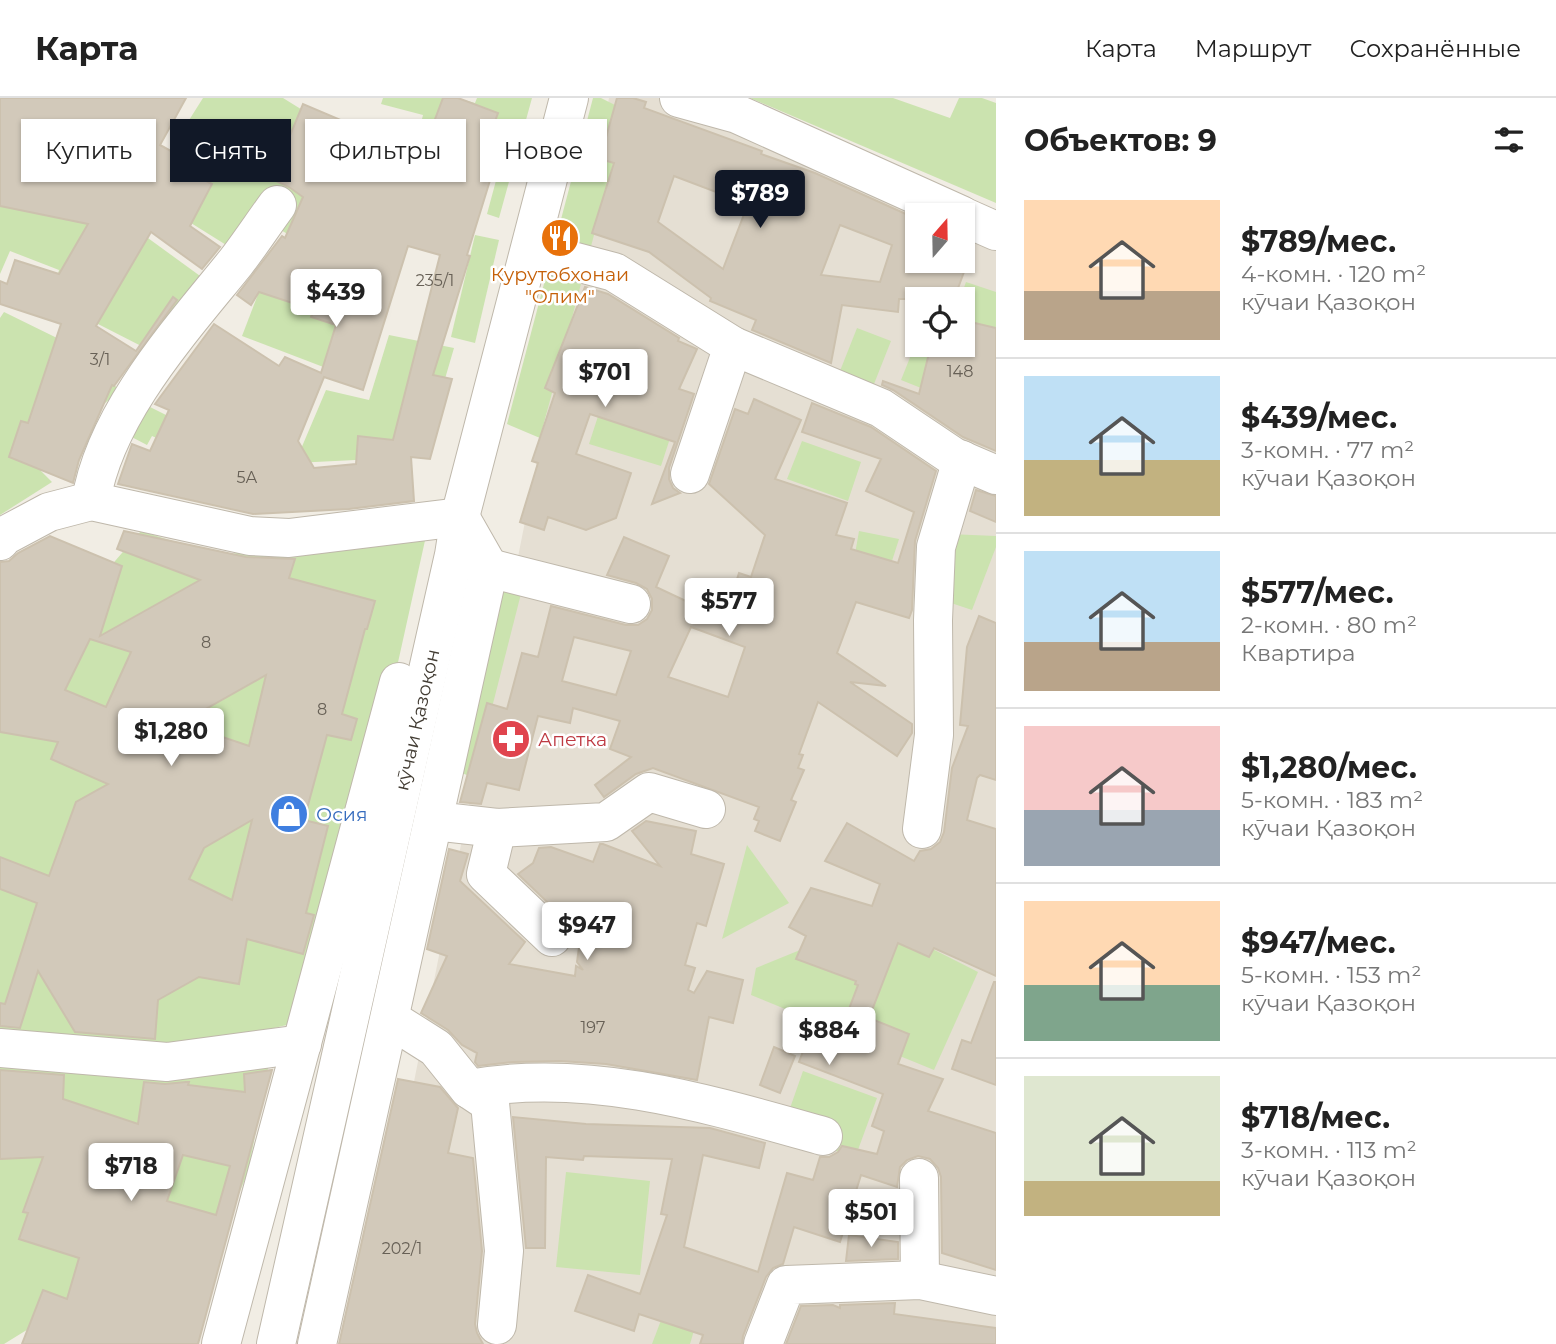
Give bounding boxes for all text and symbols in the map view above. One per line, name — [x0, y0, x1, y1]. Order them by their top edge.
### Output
text: Карта — [35, 28, 138, 68]
text: Карта — [1085, 34, 1157, 63]
text: Маршрут — [1195, 34, 1311, 63]
text: Сохранённые — [1349, 34, 1521, 63]
chip: Купить — [21, 119, 156, 182]
chip: Снять — [170, 119, 291, 182]
chip: Фильтры — [305, 119, 466, 182]
chip: Новое — [480, 119, 607, 182]
icon: filters — [1490, 121, 1528, 159]
text: Объектов: 9 — [1024, 122, 1217, 159]
pin: $789 — [719, 170, 801, 230]
text: $789 — [731, 179, 789, 207]
north arrow — [905, 203, 975, 273]
map controls — [905, 203, 975, 357]
restaurant icon: Курутобхонаи "Олим" — [539, 217, 581, 259]
text: $789/мес. — [1241, 223, 1396, 260]
icon: home — [1080, 228, 1164, 312]
text: 4-комн. · 120 m² — [1241, 260, 1426, 288]
place label: Курутобхонаи "Олим" — [491, 263, 629, 308]
pin: $439 — [295, 270, 377, 329]
house number: 235/1 — [416, 271, 454, 290]
text: $439 — [307, 278, 365, 306]
button: locate — [905, 287, 975, 357]
text: кӯчаи Қазоқон — [1241, 288, 1416, 316]
house number: 3/1 — [90, 350, 110, 369]
pin: $701 — [564, 350, 646, 409]
text: $701 — [579, 358, 631, 386]
house number: 148 — [947, 362, 973, 381]
text: $439/мес. — [1241, 399, 1397, 436]
icon: home — [1080, 404, 1164, 488]
text: 3-комн. · 77 m² — [1241, 436, 1414, 464]
text: кӯчаи Қазоқон — [1241, 464, 1416, 492]
house number: 5А — [237, 468, 258, 487]
text: $577/мес. — [1241, 574, 1394, 611]
pin: $577 — [688, 578, 770, 638]
icon: home — [1080, 579, 1164, 663]
text: $577 — [701, 587, 757, 615]
text: 2-комн. · 80 m² — [1241, 611, 1417, 639]
house number: 8 — [201, 633, 211, 652]
text: Квартира — [1241, 639, 1355, 667]
street label: кӯчаи Қазоқон — [390, 647, 444, 793]
house number: 8 — [317, 700, 327, 719]
pin: $1,280 — [114, 708, 228, 768]
text: $1,280 — [134, 717, 208, 745]
pharmacy icon: Апетка — [490, 718, 532, 760]
place label: Апетка — [538, 728, 607, 751]
text: $1,280/мес. — [1241, 749, 1417, 786]
icon: home — [1080, 754, 1164, 838]
text: 5-комн. · 183 m² — [1241, 786, 1423, 814]
shop icon: Осия — [268, 793, 310, 835]
place label: Осия — [316, 803, 367, 826]
text: кӯчаи Қазоқон — [1241, 814, 1416, 842]
pin: $947 — [546, 902, 628, 962]
text: $947 — [558, 911, 616, 939]
text: $947/мес. — [1241, 924, 1396, 961]
icon: home — [1080, 929, 1164, 1013]
text: 5-комн. · 153 m² — [1241, 961, 1421, 989]
text: кӯчаи Қазоқон — [1241, 989, 1416, 1017]
pin: $884 — [788, 1007, 870, 1067]
text: $884 — [799, 1016, 859, 1044]
house number: 197 — [581, 1018, 605, 1037]
text: $718/мес. — [1241, 1099, 1390, 1136]
icon: home — [1080, 1104, 1164, 1188]
text: 3-комн. · 113 m² — [1241, 1136, 1417, 1164]
pin: $718 — [90, 1144, 172, 1203]
text: $718 — [104, 1152, 158, 1180]
text: кӯчаи Қазоқон — [1241, 1164, 1416, 1192]
pin: $501 — [830, 1190, 912, 1249]
text: $501 — [845, 1198, 897, 1226]
house number: 202/1 — [382, 1239, 422, 1258]

